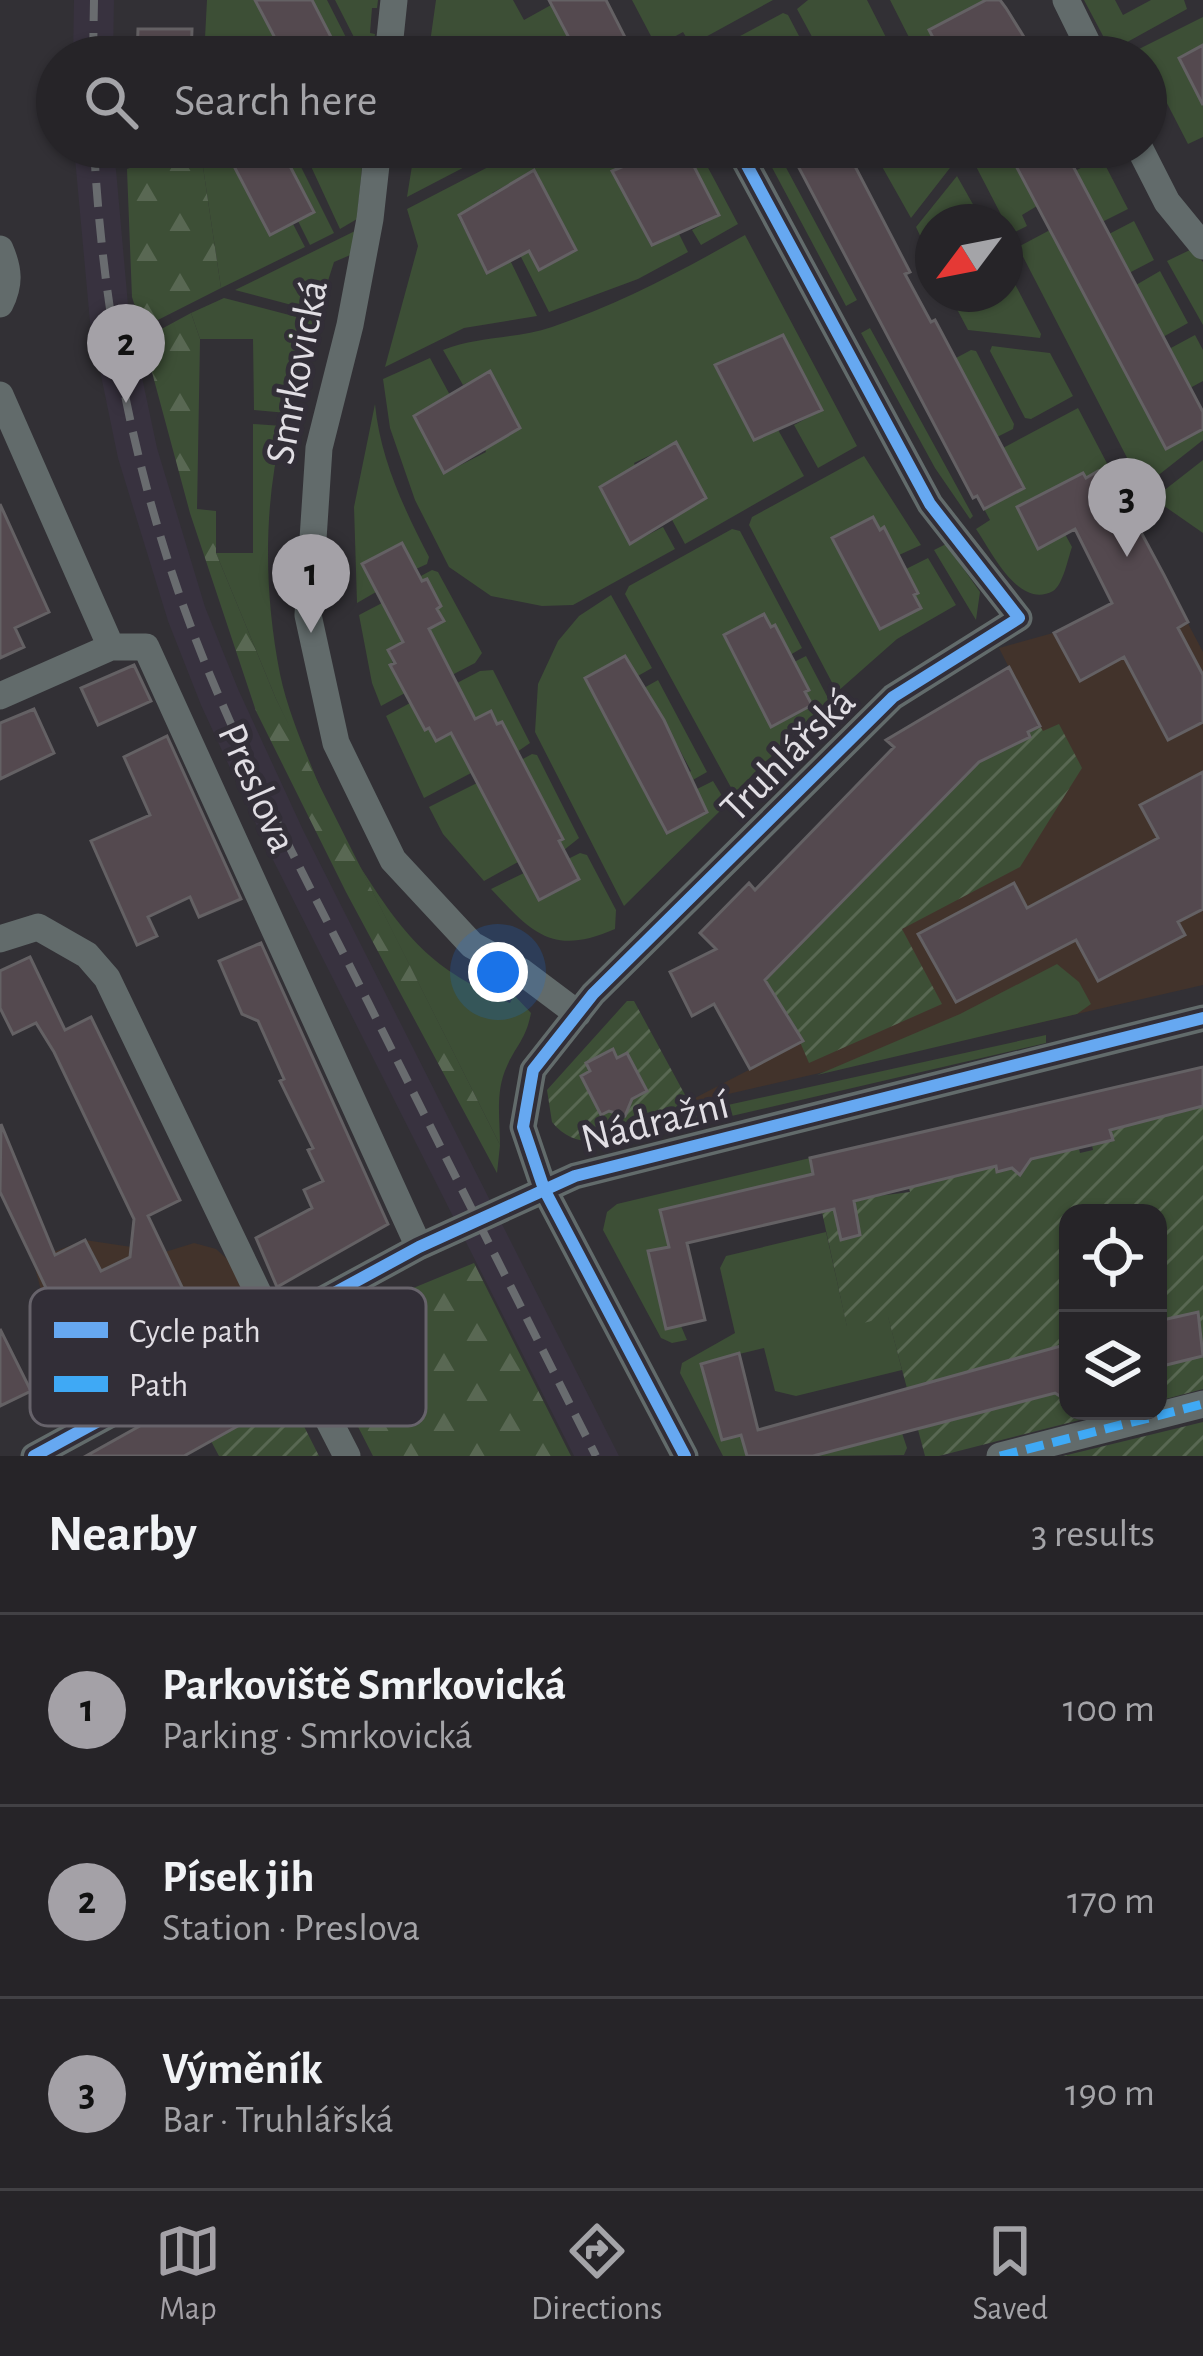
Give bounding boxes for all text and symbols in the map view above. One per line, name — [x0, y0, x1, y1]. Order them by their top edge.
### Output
search box — [36, 36, 1167, 168]
icon: search — [78, 69, 144, 135]
text: Search here — [174, 79, 377, 124]
north arrow — [915, 204, 1023, 312]
street label: Smrkovická — [259, 276, 335, 468]
pin: 2 — [87, 304, 165, 403]
pin: 3 — [1088, 458, 1166, 557]
pin: 1 — [272, 534, 350, 633]
street label: Truhlářská — [713, 680, 863, 830]
street label: Preslova — [210, 717, 304, 859]
your location — [468, 942, 528, 1002]
street label: Nádražní — [577, 1083, 734, 1161]
map controls — [1059, 1204, 1167, 1420]
button: locate — [1059, 1204, 1167, 1312]
legend — [30, 1288, 426, 1426]
button: layers — [1059, 1312, 1167, 1420]
text: Cycle path — [129, 1316, 261, 1349]
text: Path — [129, 1370, 188, 1403]
text: Nearby — [48, 1509, 197, 1560]
text: 3 results — [1031, 1515, 1155, 1554]
text: Parkoviště Smrkovická — [162, 1663, 566, 1708]
text: 1 — [80, 1690, 94, 1729]
text: 100 m — [1063, 1690, 1155, 1729]
text: Parking · Smrkovická — [162, 1717, 473, 1756]
text: Písek jih — [162, 1855, 315, 1900]
text: 2 — [78, 1882, 96, 1921]
text: 170 m — [1067, 1882, 1155, 1921]
text: Station · Preslova — [162, 1909, 420, 1948]
text: Výměník — [162, 2047, 323, 2092]
text: 3 — [79, 2074, 95, 2113]
text: 190 m — [1065, 2074, 1155, 2113]
text: Bar · Truhlářská — [162, 2101, 394, 2140]
tab: Map — [155, 2218, 221, 2330]
tab: Directions — [531, 2218, 662, 2330]
tab: Saved — [972, 2218, 1048, 2330]

